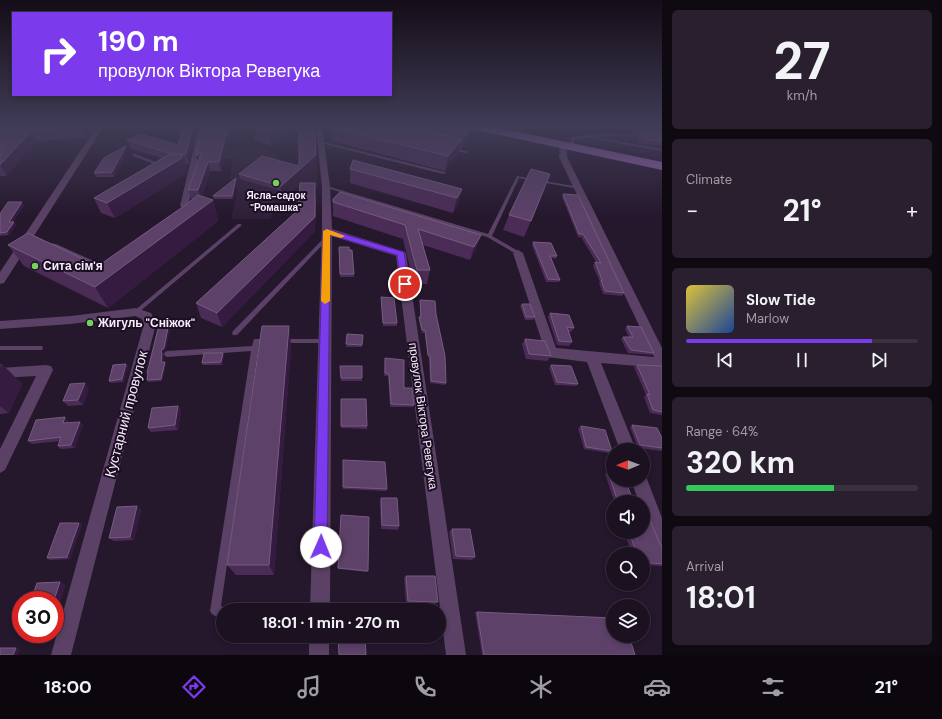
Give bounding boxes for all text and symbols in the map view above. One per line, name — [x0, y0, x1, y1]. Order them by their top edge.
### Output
text: 190 m — [98, 23, 179, 60]
text: 27 — [773, 27, 831, 95]
icon: right — [32, 28, 84, 80]
text: провулок Віктора Ревегука — [98, 59, 320, 83]
text: km/h — [787, 87, 817, 104]
text: Climate — [686, 171, 732, 188]
marker: Ясла-садок "Ромашка" — [271, 178, 281, 188]
place label: Ясла-садок "Ромашка" — [246, 189, 307, 214]
text: 21° — [782, 191, 822, 230]
text: − — [686, 196, 698, 225]
text: + — [906, 196, 918, 225]
place label: Сита сім'я — [43, 258, 103, 274]
marker: Сита сім'я — [30, 261, 40, 271]
pin — [388, 267, 422, 301]
icon: arrive — [394, 273, 416, 295]
text: Slow Tide — [746, 290, 816, 310]
text: Marlow — [746, 310, 789, 327]
place label: Жигуль "Сніжок" — [97, 315, 195, 331]
marker: Жигуль "Сніжок" — [85, 318, 95, 328]
street label: провулок Віктора Ревегука — [405, 341, 441, 491]
street label: Кустарний провулок — [100, 348, 152, 479]
icon: previous — [714, 349, 736, 371]
icon: pause — [791, 349, 813, 371]
icon: next — [868, 349, 890, 371]
text: Range · 64% — [686, 423, 758, 440]
north arrow — [606, 443, 650, 487]
map controls — [606, 443, 650, 643]
text: 320 km — [686, 443, 795, 482]
button: sound — [606, 495, 650, 539]
position arrow — [300, 526, 342, 568]
button: search — [606, 547, 650, 591]
text: Arrival — [686, 558, 724, 575]
text: 18:01 — [686, 578, 756, 617]
speed limit sign: 30 — [12, 591, 64, 643]
button: layers — [606, 599, 650, 643]
text: 18:01 · 1 min · 270 m — [262, 613, 400, 633]
icon: directions — [180, 673, 208, 701]
icon: music — [295, 673, 323, 701]
icon: phone — [411, 673, 439, 701]
icon: climate — [527, 673, 555, 701]
icon: car — [643, 673, 671, 701]
icon: filters — [759, 673, 787, 701]
text: 18:00 — [44, 675, 92, 699]
text: 21° — [875, 675, 898, 699]

